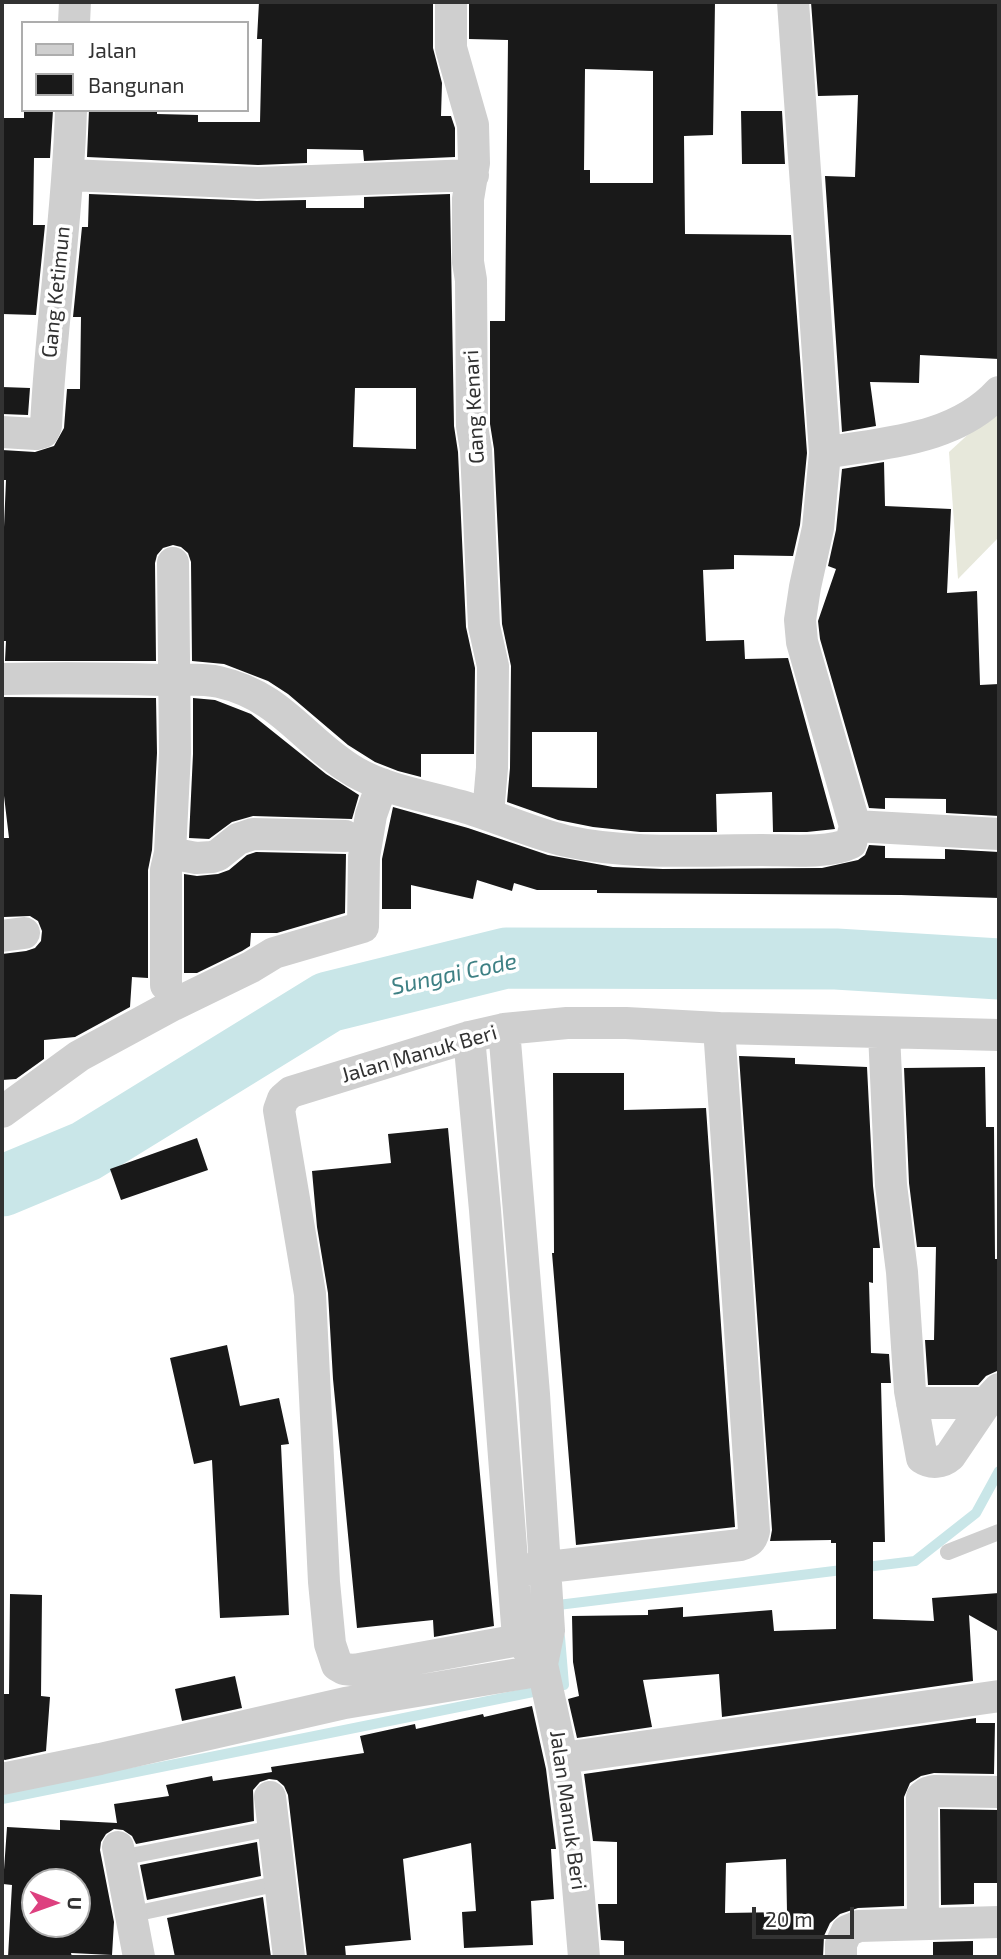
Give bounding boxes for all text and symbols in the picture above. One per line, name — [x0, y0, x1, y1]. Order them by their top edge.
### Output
legend — [21, 21, 248, 112]
text: Jalan — [88, 37, 137, 62]
text: Bangunan — [88, 72, 184, 97]
street label: Gang Ketimun — [37, 225, 75, 359]
street label: Gang Kenari — [458, 349, 490, 465]
water label: Sungai Code — [389, 947, 519, 1001]
street label: Jalan Manuk Beri — [338, 1020, 500, 1088]
street label: Jalan Manuk Beri — [544, 1729, 592, 1891]
north arrow — [21, 1868, 91, 1938]
scale bar — [756, 1892, 858, 1936]
text: U — [64, 1897, 87, 1910]
text: 20 m — [765, 1906, 813, 1931]

